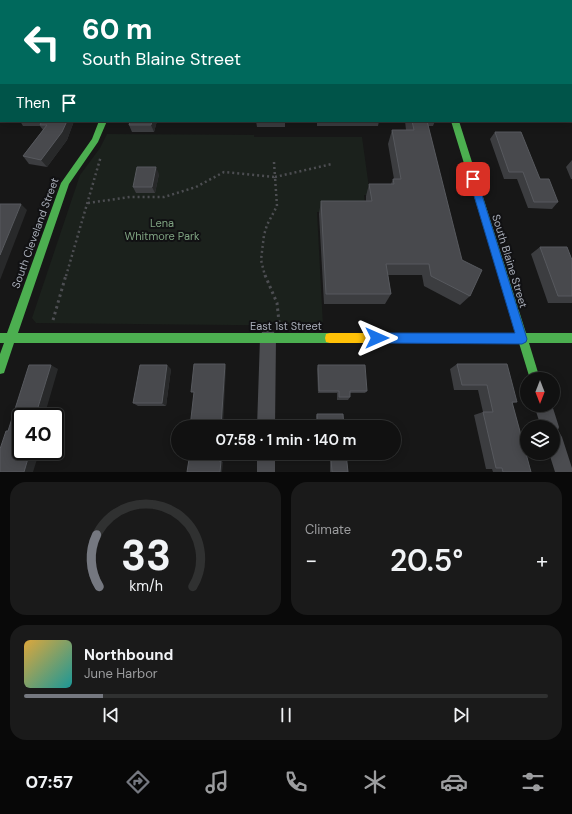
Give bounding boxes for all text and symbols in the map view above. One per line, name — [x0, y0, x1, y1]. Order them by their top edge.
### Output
text: 60 m — [82, 11, 152, 48]
icon: left — [16, 16, 68, 68]
text: South Blaine Street — [82, 47, 241, 71]
icon: arrive — [58, 92, 80, 114]
text: Then — [16, 93, 50, 113]
pin — [456, 162, 490, 196]
icon: arrive — [462, 168, 484, 190]
street label: South Cleveland Street — [8, 176, 62, 290]
street label: South Blaine Street — [489, 213, 531, 309]
park label: Lena Whitmore Park — [124, 216, 200, 243]
position arrow — [356, 317, 398, 359]
street label: East 1st Street — [250, 319, 322, 333]
north arrow — [520, 372, 560, 412]
map controls — [520, 372, 560, 460]
speed limit sign: 40 — [12, 408, 64, 460]
button: layers — [520, 420, 560, 460]
text: 07:58 · 1 min · 140 m — [216, 430, 356, 450]
text: Climate — [305, 521, 351, 538]
text: 33 — [120, 528, 171, 582]
text: 20.5° — [390, 541, 463, 580]
text: − — [305, 546, 317, 575]
text: + — [536, 546, 548, 575]
text: km/h — [129, 576, 162, 594]
text: Northbound — [84, 645, 173, 665]
text: June Harbor — [84, 665, 158, 682]
icon: previous — [100, 704, 122, 726]
icon: pause — [275, 704, 297, 726]
icon: next — [450, 704, 472, 726]
icon: directions — [124, 768, 152, 796]
icon: music — [203, 768, 231, 796]
icon: phone — [282, 768, 310, 796]
icon: climate — [361, 768, 389, 796]
icon: car — [440, 768, 468, 796]
icon: filters — [519, 768, 547, 796]
text: 07:57 — [25, 770, 73, 794]

